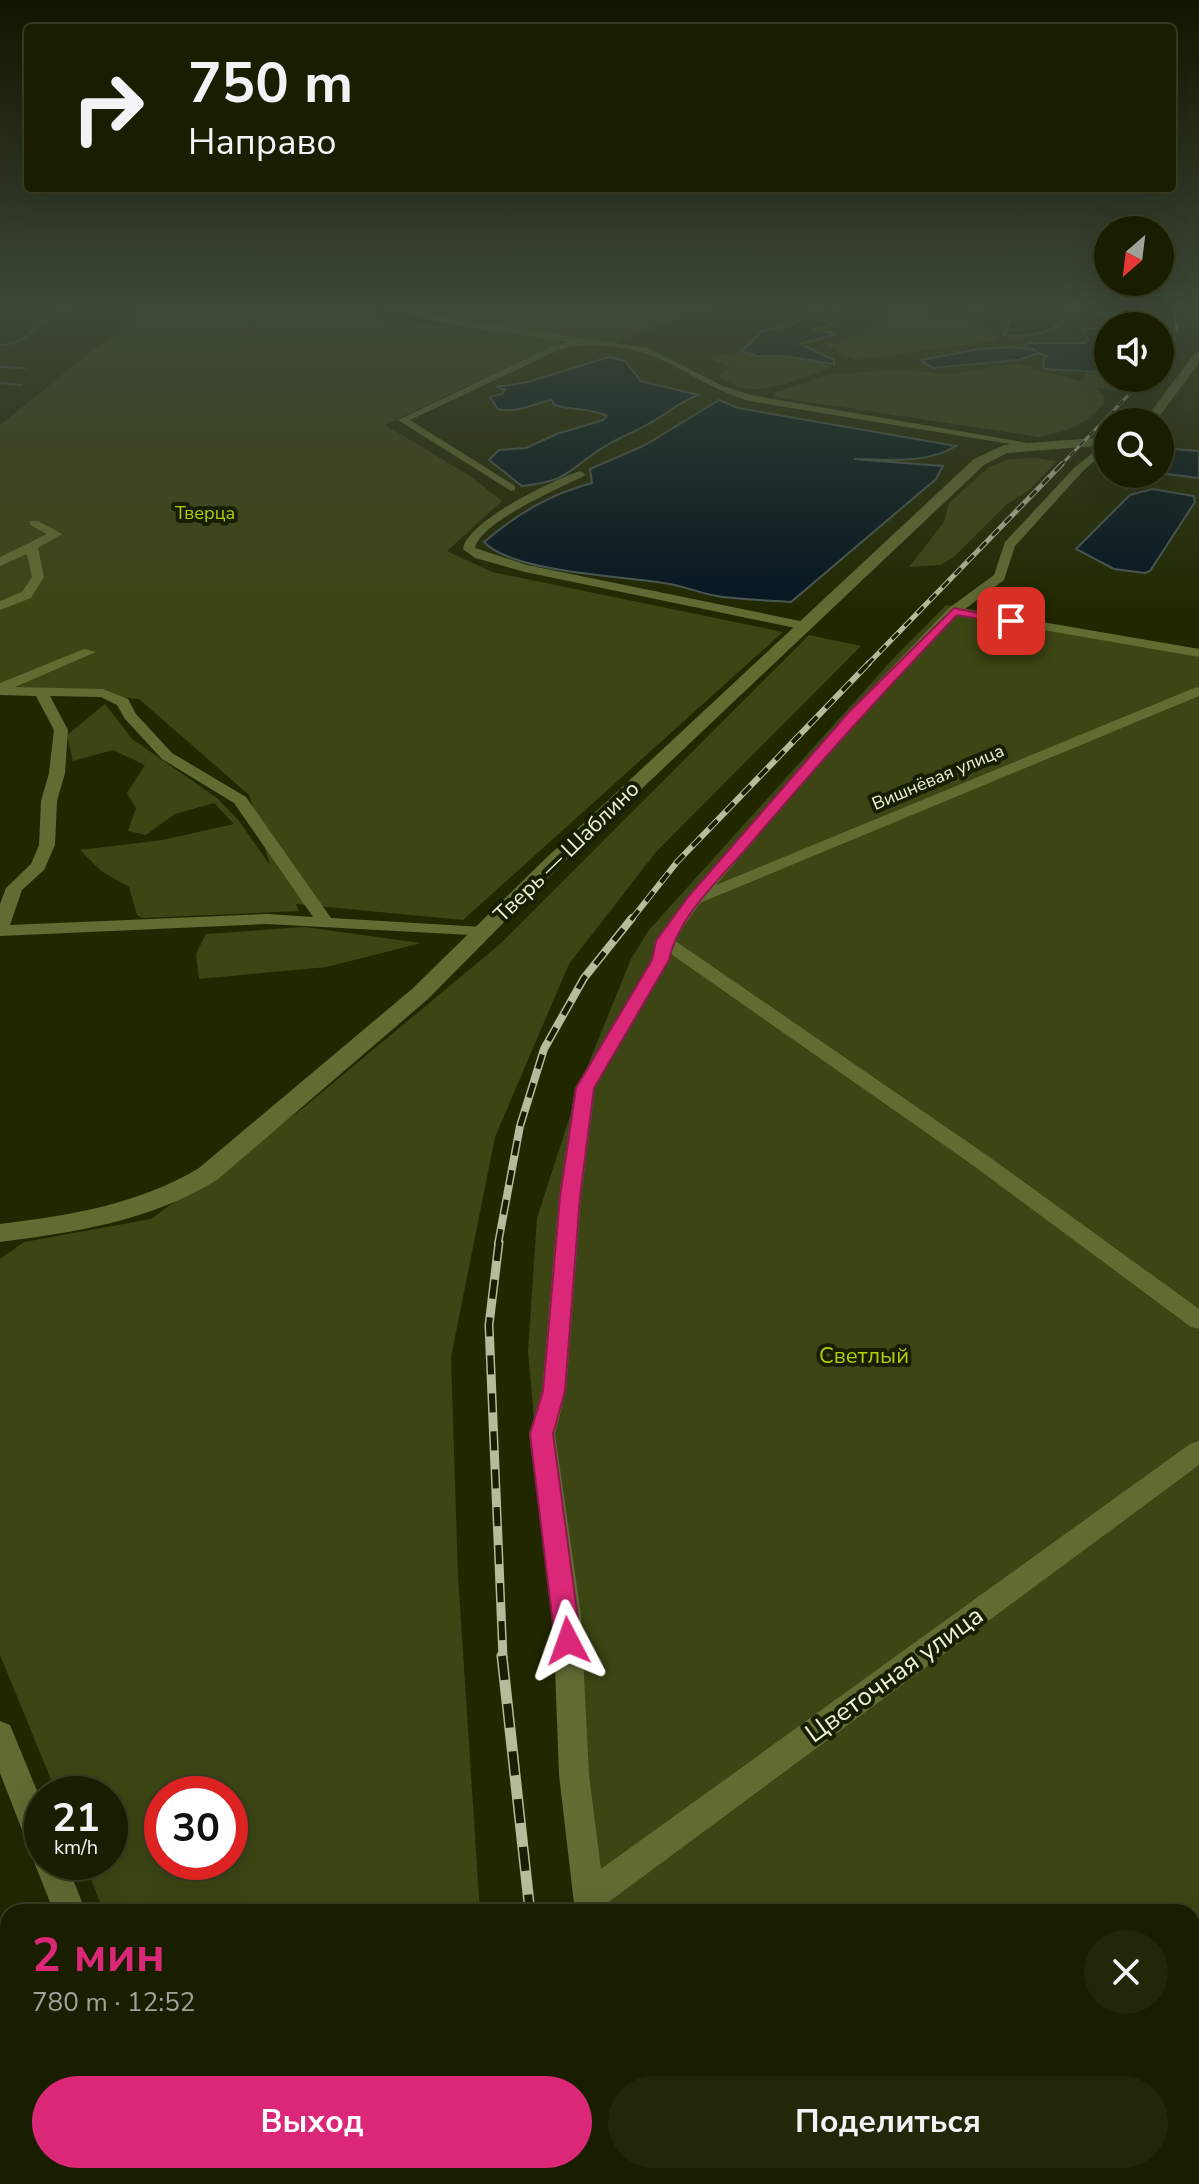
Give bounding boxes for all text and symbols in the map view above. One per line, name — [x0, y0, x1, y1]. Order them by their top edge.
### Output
text: 750 m — [188, 45, 353, 122]
icon: right — [56, 56, 160, 160]
text: Направо — [188, 118, 337, 167]
north arrow — [1094, 216, 1174, 296]
map controls — [1094, 216, 1174, 488]
button: sound — [1094, 312, 1174, 392]
button: search — [1094, 408, 1174, 488]
park label: Тверца — [175, 501, 235, 525]
pin — [977, 587, 1045, 655]
icon: arrive — [989, 599, 1033, 643]
street label: Вишнёвая улица — [868, 738, 1008, 816]
street label: Тверь — Шаблино — [487, 774, 646, 929]
park label: Светлый — [819, 1341, 909, 1371]
street label: Цветочная улица — [798, 1598, 990, 1751]
position arrow — [526, 1599, 610, 1683]
speed limit sign: 30 — [144, 1776, 248, 1880]
text: 21 — [52, 1791, 100, 1845]
text: km/h — [54, 1834, 98, 1861]
text: 2 мин — [32, 1922, 165, 1988]
button: close — [1084, 1930, 1168, 2014]
text: 780 m · 12:52 — [32, 1985, 195, 2020]
button: Выход — [32, 2076, 592, 2168]
button: Поделиться — [608, 2076, 1168, 2168]

